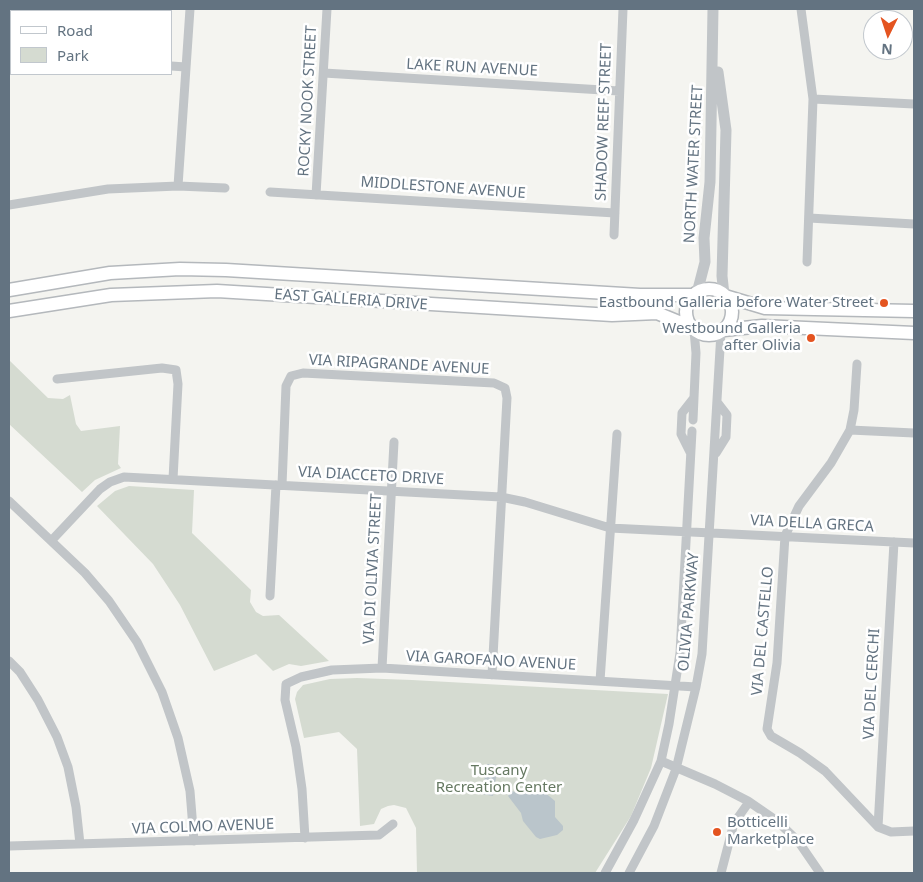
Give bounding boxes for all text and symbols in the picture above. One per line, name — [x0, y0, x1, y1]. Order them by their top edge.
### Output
legend — [10, 10, 172, 75]
north arrow — [863, 10, 913, 60]
text: Road — [57, 20, 93, 40]
street label: ROCKY NOOK STREET — [295, 25, 321, 177]
text: N — [881, 40, 893, 59]
street label: SHADOW REEF STREET — [592, 43, 616, 201]
text: Park — [57, 45, 89, 65]
street label: LAKE RUN AVENUE — [406, 56, 538, 80]
street label: NORTH WATER STREET — [681, 84, 707, 244]
street label: MIDDLESTONE AVENUE — [360, 173, 526, 203]
street label: EAST GALLERIA DRIVE — [274, 286, 428, 314]
place label: Eastbound Galleria before Water Street — [599, 294, 874, 312]
marker: Eastbound Galleria before Water Street — [878, 297, 890, 309]
place label: Westbound Galleria after Olivia — [662, 320, 801, 355]
marker: Westbound Galleria after Olivia — [805, 332, 817, 344]
street label: VIA RIPAGRANDE AVENUE — [308, 351, 490, 379]
street label: VIA DIACCETO DRIVE — [298, 463, 444, 489]
street label: VIA DI OLIVIA STREET — [360, 493, 386, 645]
street label: VIA DELLA GRECA — [750, 512, 874, 536]
street label: OLIVIA PARKWAY — [675, 552, 703, 672]
street label: VIA DEL CASTELLO — [748, 566, 778, 696]
street label: VIA DEL CERCHI — [860, 628, 884, 740]
street label: VIA GAROFANO AVENUE — [406, 648, 576, 674]
park label: Tuscany Recreation Center — [436, 762, 562, 797]
place label: Botticelli Marketplace — [727, 814, 814, 849]
street label: VIA COLMO AVENUE — [131, 816, 275, 838]
marker: Botticelli Marketplace — [711, 826, 723, 838]

